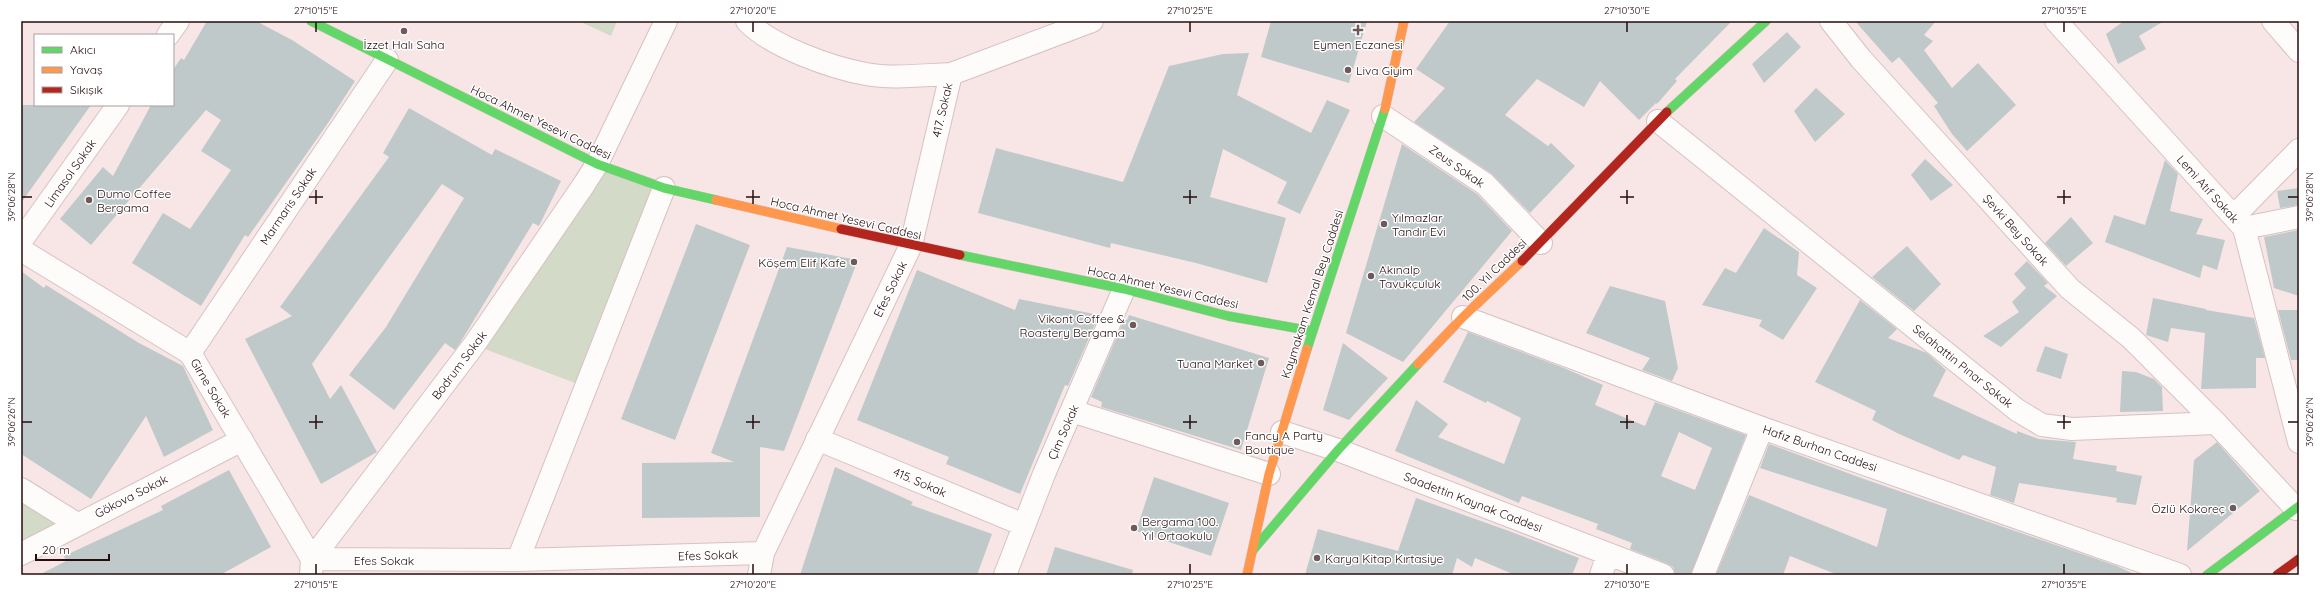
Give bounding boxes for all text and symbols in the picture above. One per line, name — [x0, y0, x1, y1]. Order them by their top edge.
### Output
text: 27°10'15"E — [294, 4, 338, 17]
text: 27°10'20"E — [730, 4, 777, 17]
text: 27°10'25"E — [1167, 4, 1213, 17]
text: 27°10'30"E — [1604, 4, 1650, 17]
text: 27°10'35"E — [2041, 4, 2087, 17]
marker: Eymen Eczanesi — [1353, 25, 1363, 35]
marker: İzzet Halı Saha — [399, 26, 409, 36]
legend — [34, 34, 174, 106]
place label: İzzet Halı Saha — [363, 37, 445, 52]
place label: Eymen Eczanesi — [1313, 37, 1403, 52]
text: Akıcı — [70, 42, 96, 57]
text: Yavaş — [70, 62, 103, 77]
place label: Liva Giyim — [1356, 63, 1413, 78]
marker: Liva Giyim — [1343, 65, 1353, 75]
street label: Hoca Ahmet Yesevi Caddesi — [468, 81, 614, 163]
street label: 417. Sokak — [928, 81, 956, 139]
text: Sıkışık — [70, 82, 103, 97]
street label: Limasol Sokak — [41, 136, 99, 210]
street label: Zeus Sokak — [1426, 141, 1488, 191]
street label: Lemi Atıf Sokak — [2174, 152, 2242, 226]
street label: Marmaris Sokak — [257, 164, 319, 248]
text: 39°06'28"N — [5, 172, 18, 222]
text: 39°06'28"N — [2303, 172, 2316, 222]
place label: Dumo Coffee Bergama — [97, 186, 171, 215]
street label: Şevki Bey Sokak — [1980, 191, 2052, 269]
street label: Hoca Ahmet Yesevi Caddesi — [769, 193, 923, 243]
marker: Dumo Coffee Bergama — [84, 195, 94, 205]
street label: Kaymakam Kemal Bey Caddesi — [1278, 208, 1346, 380]
place label: Yılmazlar Tandır Evi — [1392, 210, 1446, 239]
marker: Yılmazlar Tandır Evi — [1379, 219, 1389, 229]
street label: 100. Yıl Caddesi — [1459, 235, 1529, 305]
place label: Köşem Elif Kafe — [758, 255, 846, 270]
marker: Köşem Elif Kafe — [849, 257, 859, 267]
street label: Efes Sokak — [870, 259, 910, 319]
street label: Hoca Ahmet Yesevi Caddesi — [1086, 262, 1240, 312]
place label: Akınalp Tavukçuluk — [1379, 262, 1441, 291]
marker: Akınalp Tavukçuluk — [1366, 271, 1376, 281]
place label: Vikont Coffee & Roastery Bergama — [1019, 311, 1125, 340]
marker: Vikont Coffee & Roastery Bergama — [1128, 320, 1138, 330]
street label: Selahattin Pınar Sokak — [1910, 321, 2016, 411]
street label: Bodrum Sokak — [428, 328, 490, 402]
street label: Girne Sokak — [187, 356, 235, 420]
place label: Tuana Market — [1177, 356, 1253, 371]
marker: Tuana Market — [1256, 358, 1266, 368]
text: 39°06'26"N — [5, 397, 18, 447]
text: 39°06'26"N — [2303, 397, 2316, 447]
street label: Çim Sokak — [1044, 402, 1082, 462]
street label: Hafız Burhan Caddesi — [1761, 421, 1879, 475]
place label: Fancy A Party Boutique — [1245, 428, 1323, 457]
marker: Fancy A Party Boutique — [1232, 437, 1242, 447]
street label: 415. Sokak — [891, 464, 949, 500]
street label: Saadettin Kaynak Caddesi — [1402, 469, 1544, 535]
street label: Gökova Sokak — [92, 471, 170, 521]
place label: Özlü Kokoreç — [2151, 501, 2225, 516]
marker: Özlü Kokoreç — [2228, 503, 2238, 513]
place label: Bergama 100. Yıl Ortaokulu — [1142, 514, 1218, 543]
marker: Bergama 100. Yıl Ortaokulu — [1129, 523, 1139, 533]
scale bar — [36, 536, 109, 562]
text: 20 m — [42, 542, 70, 557]
street label: Efes Sokak — [678, 546, 738, 564]
place label: Karya Kitap Kırtasiye — [1325, 551, 1443, 566]
street label: Efes Sokak — [354, 553, 414, 568]
marker: Karya Kitap Kırtasiye — [1312, 553, 1322, 563]
text: 27°10'15"E — [294, 578, 338, 591]
text: 27°10'20"E — [730, 578, 777, 591]
text: 27°10'25"E — [1167, 578, 1213, 591]
text: 27°10'30"E — [1604, 578, 1650, 591]
text: 27°10'35"E — [2041, 578, 2087, 591]

